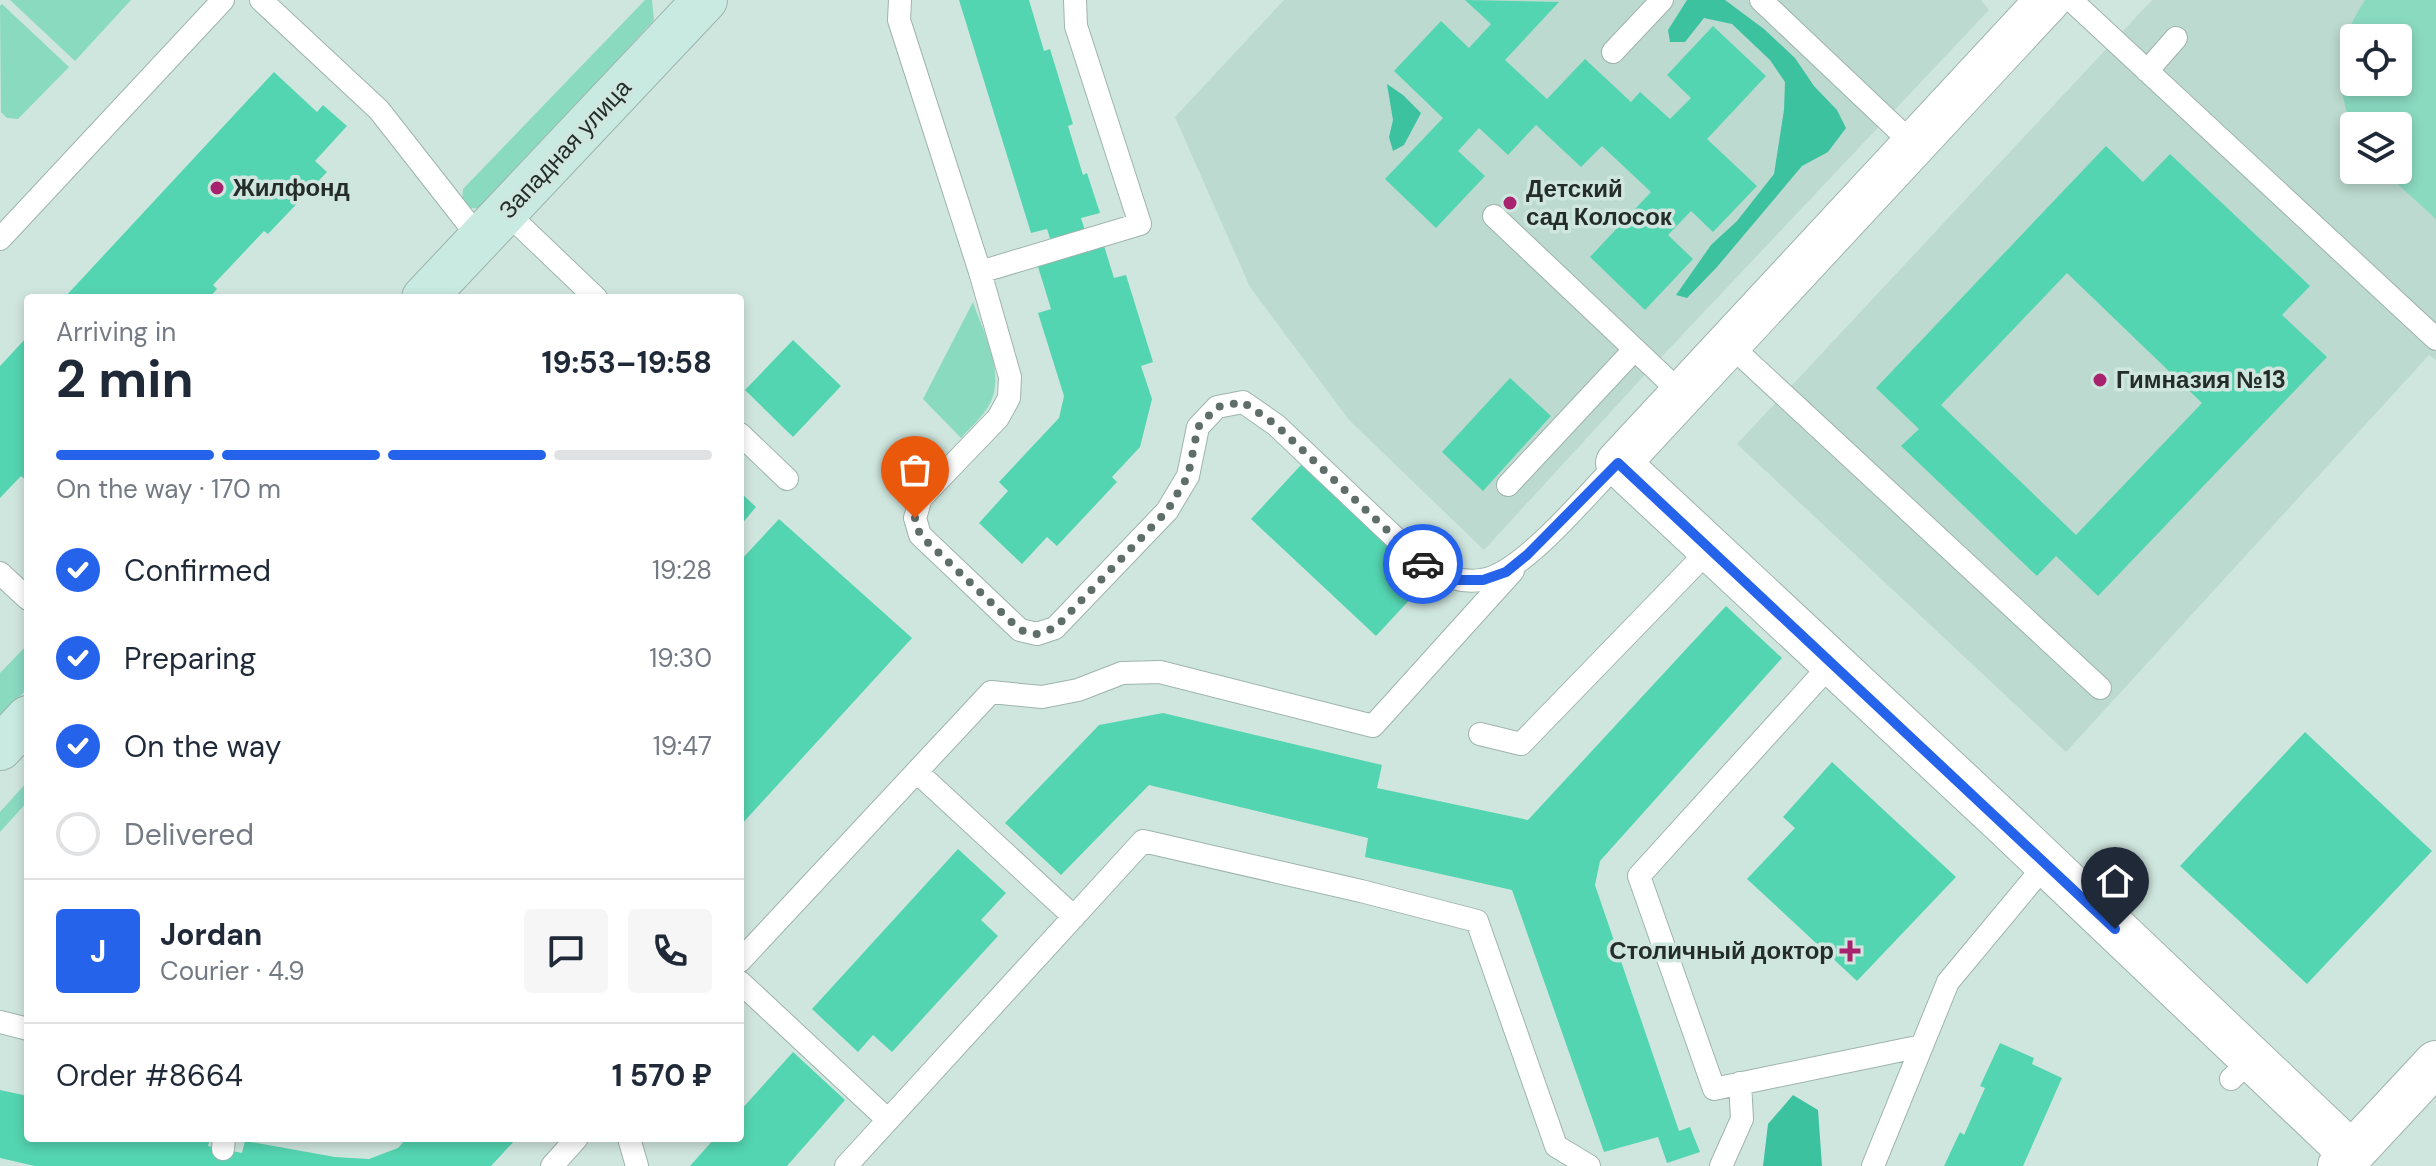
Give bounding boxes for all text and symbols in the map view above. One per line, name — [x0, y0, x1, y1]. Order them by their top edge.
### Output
map controls — [2340, 24, 2412, 184]
button: locate — [2340, 24, 2412, 96]
street label: Западная улица — [492, 72, 638, 225]
button: layers — [2340, 112, 2412, 184]
place label: Жилфонд — [232, 172, 350, 203]
place label: Детский сад Колосок — [1526, 173, 1673, 232]
marker: Жилфонд — [208, 179, 226, 197]
marker: Детский сад Колосок — [1501, 194, 1519, 212]
text: Arriving in — [56, 315, 176, 349]
text: 19:53–19:58 — [542, 343, 712, 382]
text: 2 min — [56, 345, 194, 413]
place label: Гимназия №13 — [2116, 364, 2286, 395]
marker: Гимназия №13 — [2091, 371, 2109, 389]
pin — [881, 436, 949, 518]
icon: bag — [893, 448, 937, 492]
text: On the way · 170 m — [56, 472, 281, 506]
courier — [1383, 524, 1463, 604]
icon: car — [1401, 542, 1445, 586]
icon: check — [56, 548, 100, 592]
text: Confirmed — [124, 551, 271, 590]
text: 19:28 — [652, 553, 712, 587]
icon: check — [56, 636, 100, 680]
text: Preparing — [124, 639, 256, 678]
text: 19:30 — [649, 641, 712, 675]
icon: check — [56, 724, 100, 768]
text: On the way — [124, 727, 281, 766]
text: 19:47 — [653, 729, 712, 763]
text: Delivered — [124, 815, 254, 854]
pin — [2081, 847, 2149, 929]
icon: home — [2093, 859, 2137, 903]
button: chat — [524, 909, 608, 993]
button: phone — [628, 909, 712, 993]
text: Jordan — [160, 915, 262, 954]
text: J — [90, 932, 106, 971]
place label: Столичный доктор — [1609, 935, 1834, 966]
marker: Столичный доктор — [1841, 942, 1859, 960]
text: Courier · 4.9 — [160, 954, 305, 988]
text: Order #8664 — [56, 1056, 243, 1095]
text: 1 570 ₽ — [612, 1056, 712, 1095]

